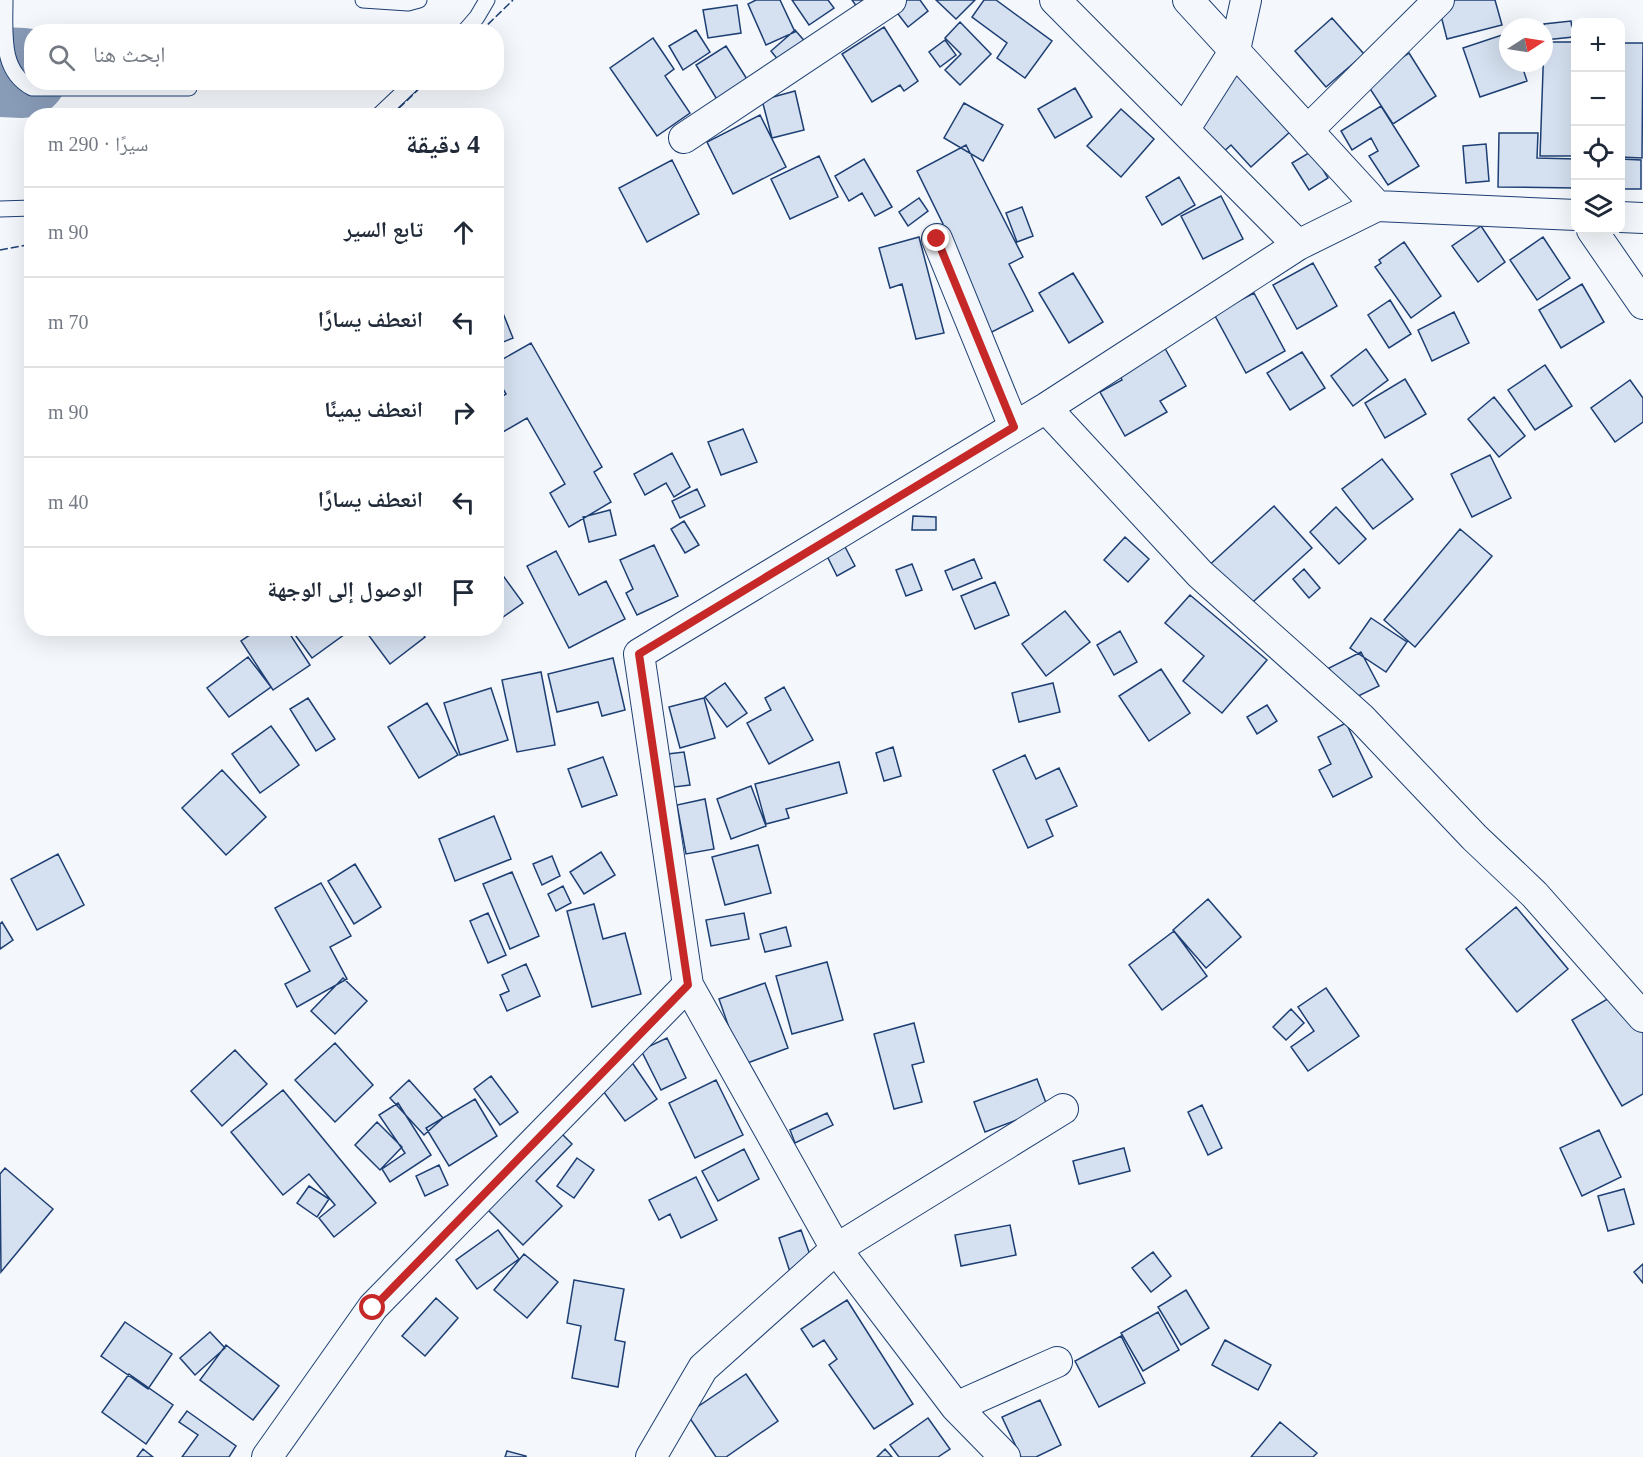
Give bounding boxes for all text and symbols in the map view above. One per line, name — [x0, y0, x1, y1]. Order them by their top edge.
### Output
north arrow — [1499, 18, 1553, 72]
map controls — [1571, 18, 1625, 234]
button: + — [1571, 18, 1625, 72]
search box — [24, 24, 504, 90]
icon: search — [45, 41, 78, 74]
text: ابحث هنا — [93, 42, 166, 67]
button: − — [1571, 72, 1625, 126]
button: locate — [1571, 126, 1625, 180]
text: 4 دقيقة — [406, 130, 480, 159]
text: سيرًا · 290 m — [48, 133, 148, 155]
button: layers — [1571, 180, 1625, 234]
icon: ahead — [447, 216, 480, 249]
text: تابع السير — [344, 217, 423, 242]
text: 90 m — [48, 221, 89, 243]
route end — [923, 225, 949, 251]
icon: left — [447, 306, 480, 339]
text: انعطف يسارًا — [318, 307, 423, 332]
text: 70 m — [48, 311, 89, 333]
icon: right — [447, 396, 480, 429]
text: انعطف يمينًا — [324, 397, 423, 422]
text: 90 m — [48, 401, 89, 423]
icon: left — [447, 486, 480, 519]
text: انعطف يسارًا — [318, 487, 423, 512]
text: 40 m — [48, 491, 89, 513]
icon: arrive — [447, 576, 480, 609]
text: الوصول إلى الوجهة — [267, 577, 423, 602]
route start — [359, 1294, 385, 1320]

